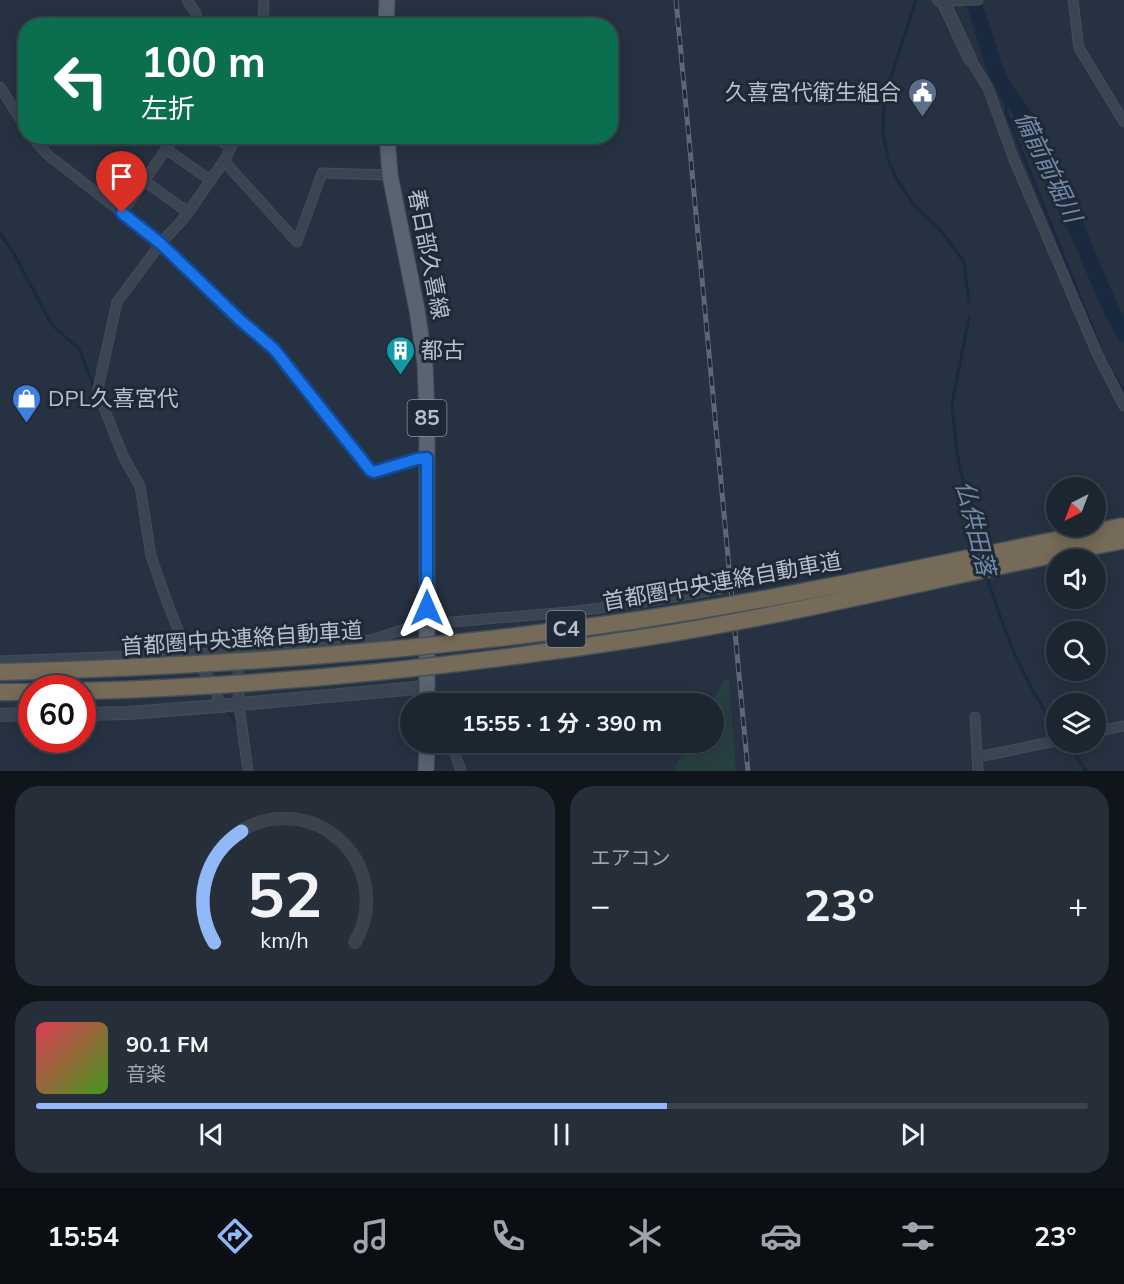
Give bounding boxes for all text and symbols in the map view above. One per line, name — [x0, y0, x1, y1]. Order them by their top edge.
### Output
text: 100 m — [141, 35, 266, 88]
icon: left — [42, 42, 120, 120]
public building icon: 久喜宮代衛生組合 — [906, 76, 938, 118]
place label: 久喜宮代衛生組合 — [725, 78, 901, 106]
text: 左折 — [141, 91, 195, 125]
water label: 備前前堀川 — [1009, 106, 1090, 230]
pin — [96, 151, 147, 213]
icon: arrive — [105, 160, 138, 193]
street label: 春日部久喜線 — [403, 187, 455, 321]
building icon: 都古 — [384, 334, 416, 376]
place label: 都古 — [421, 336, 465, 364]
shop icon: DPL久喜宮代 — [11, 382, 43, 424]
place label: DPL久喜宮代 — [48, 384, 179, 412]
road number: 85 — [408, 400, 446, 436]
north arrow — [1046, 477, 1106, 537]
map controls — [1046, 477, 1106, 753]
water label: 仏供田落 — [950, 478, 1003, 582]
street label: 首都圏中央連絡自動車道 — [600, 546, 844, 616]
button: sound — [1046, 549, 1106, 609]
position arrow — [395, 576, 459, 640]
road number: C4 — [546, 611, 586, 647]
street label: 首都圏中央連絡自動車道 — [120, 616, 364, 660]
button: search — [1046, 621, 1106, 681]
speed limit sign: 60 — [18, 675, 96, 753]
button: layers — [1046, 693, 1106, 753]
text: 15:55 · 1 分 · 390 m — [462, 709, 662, 737]
text: エアコン — [591, 845, 671, 870]
text: 52 — [247, 854, 322, 933]
text: 23° — [804, 876, 875, 932]
text: − — [591, 884, 610, 925]
text: + — [1068, 884, 1088, 925]
text: km/h — [260, 926, 309, 953]
text: 90.1 FM — [126, 1030, 209, 1058]
text: 音楽 — [126, 1061, 166, 1086]
icon: previous — [195, 1118, 228, 1151]
icon: pause — [545, 1118, 578, 1151]
icon: next — [896, 1118, 929, 1151]
icon: directions — [214, 1215, 256, 1257]
icon: music — [350, 1215, 392, 1257]
icon: phone — [487, 1215, 529, 1257]
icon: climate — [624, 1215, 666, 1257]
icon: car — [760, 1215, 802, 1257]
icon: filters — [897, 1215, 939, 1257]
text: 15:54 — [47, 1219, 119, 1253]
text: 23° — [1034, 1219, 1077, 1253]

